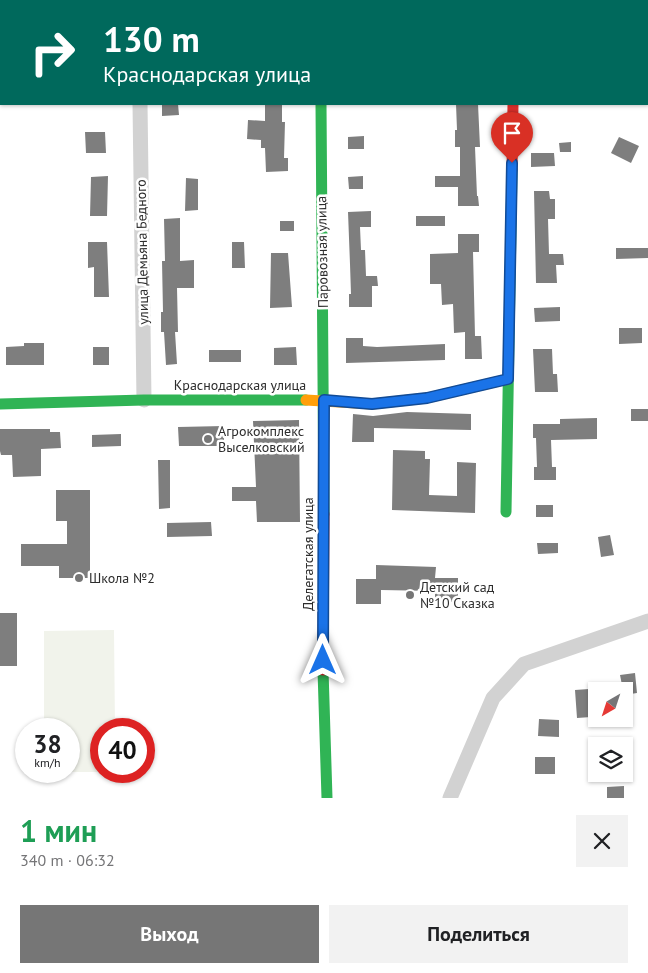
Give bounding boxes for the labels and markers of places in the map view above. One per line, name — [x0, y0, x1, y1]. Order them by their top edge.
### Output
pin — [491, 112, 533, 163]
place label: Агрокомплекс Выселковский — [218, 422, 305, 456]
marker: Агрокомплекс Выселковский — [202, 433, 214, 445]
place label: Школа №2 — [89, 569, 155, 587]
marker: Школа №2 — [73, 572, 85, 584]
place label: Детский сад №10 Сказка — [420, 578, 495, 612]
marker: Детский сад №10 Сказка — [404, 589, 416, 601]

